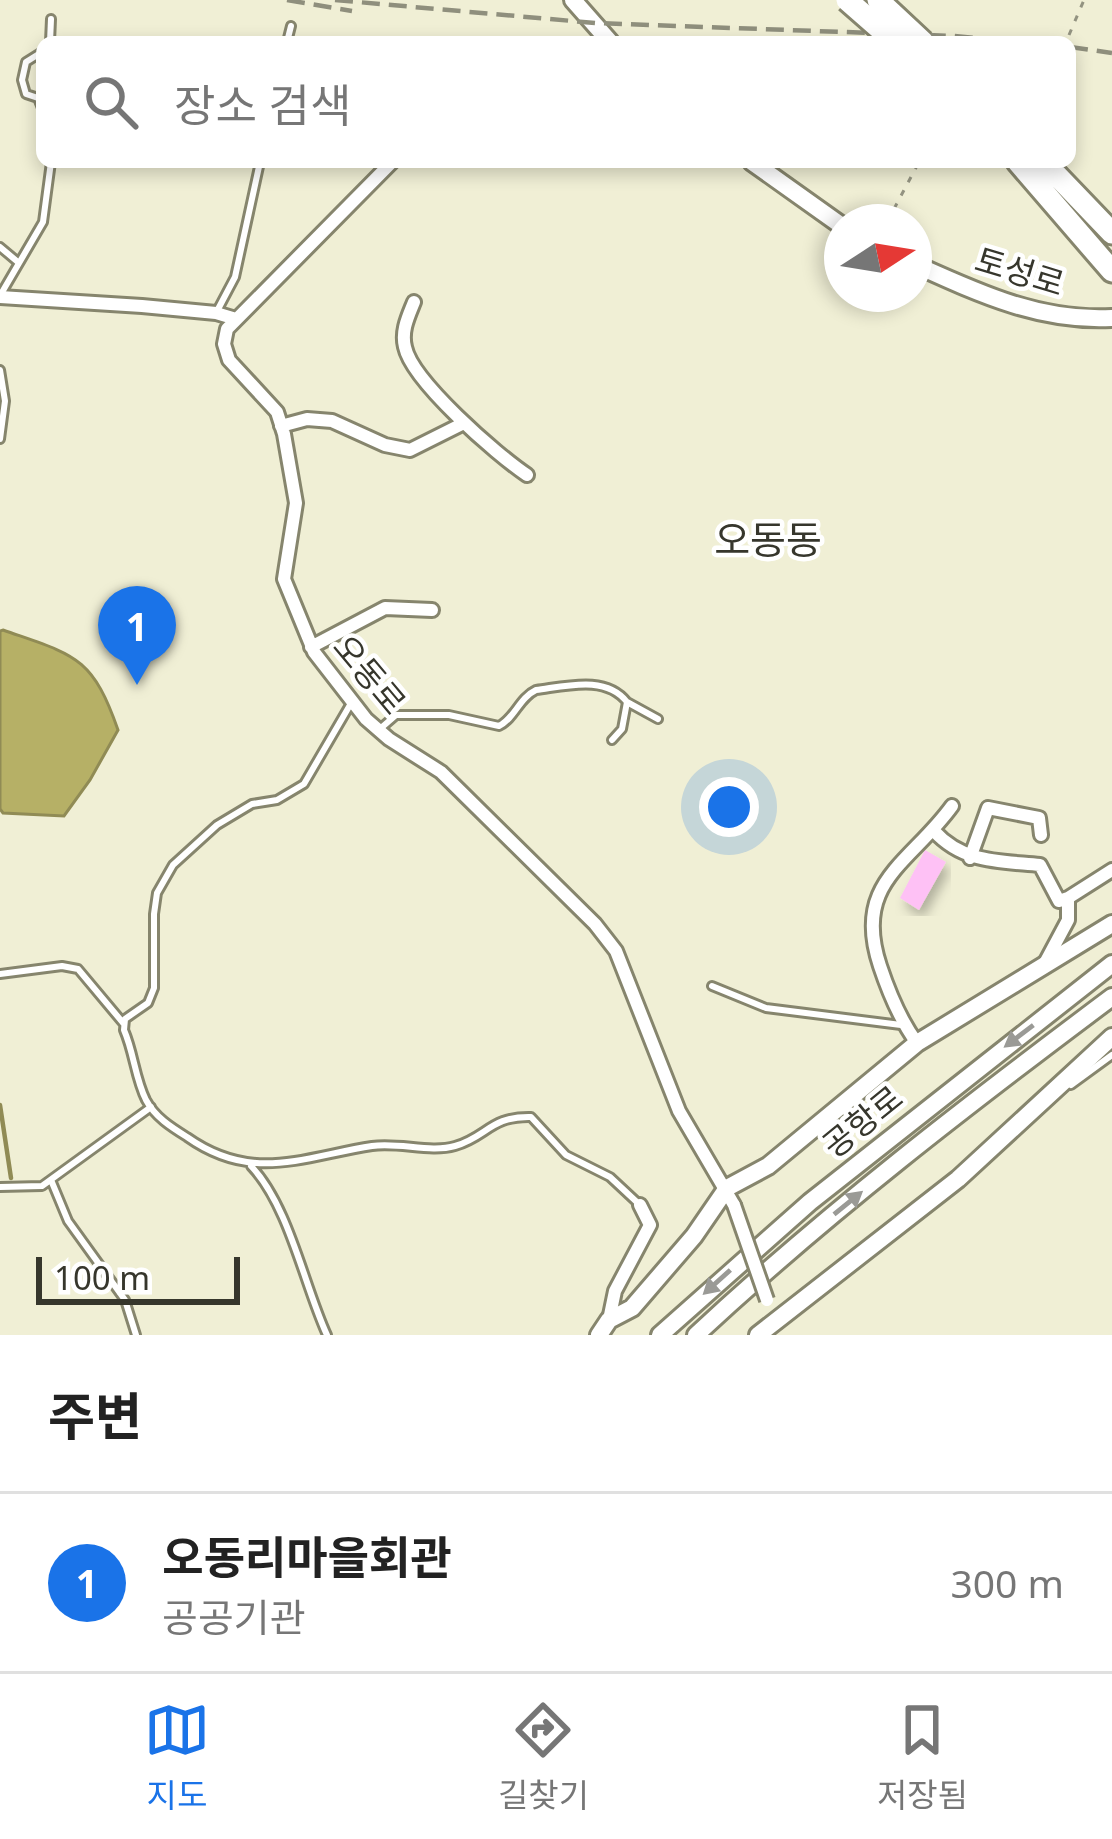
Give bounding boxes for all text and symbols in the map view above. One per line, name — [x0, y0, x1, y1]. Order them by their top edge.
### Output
search box — [36, 36, 1076, 168]
icon: search — [78, 69, 144, 135]
text: 장소 검색 — [174, 74, 351, 135]
north arrow — [824, 204, 932, 312]
street label: 토성로 — [970, 236, 1070, 306]
district label: 오동동 — [714, 512, 822, 565]
pin: 1 — [98, 586, 176, 685]
street label: 오동로 — [323, 625, 417, 723]
your location — [699, 777, 759, 837]
one-way arrow — [1004, 1023, 1035, 1047]
street label: 공항로 — [812, 1075, 912, 1167]
one-way arrow — [832, 1191, 863, 1216]
scale bar — [36, 1251, 240, 1304]
text: 100 m — [54, 1255, 150, 1300]
one-way arrow — [703, 1268, 732, 1295]
text: 주변 — [48, 1380, 142, 1450]
text: 오동리마을회관 — [162, 1526, 452, 1587]
text: 1 — [76, 1556, 98, 1609]
text: 300 m — [950, 1556, 1064, 1609]
text: 공공기관 — [162, 1590, 306, 1643]
tab: 지도 — [144, 1697, 210, 1817]
tab: 길찾기 — [498, 1697, 589, 1817]
tab: 저장됨 — [877, 1697, 968, 1817]

